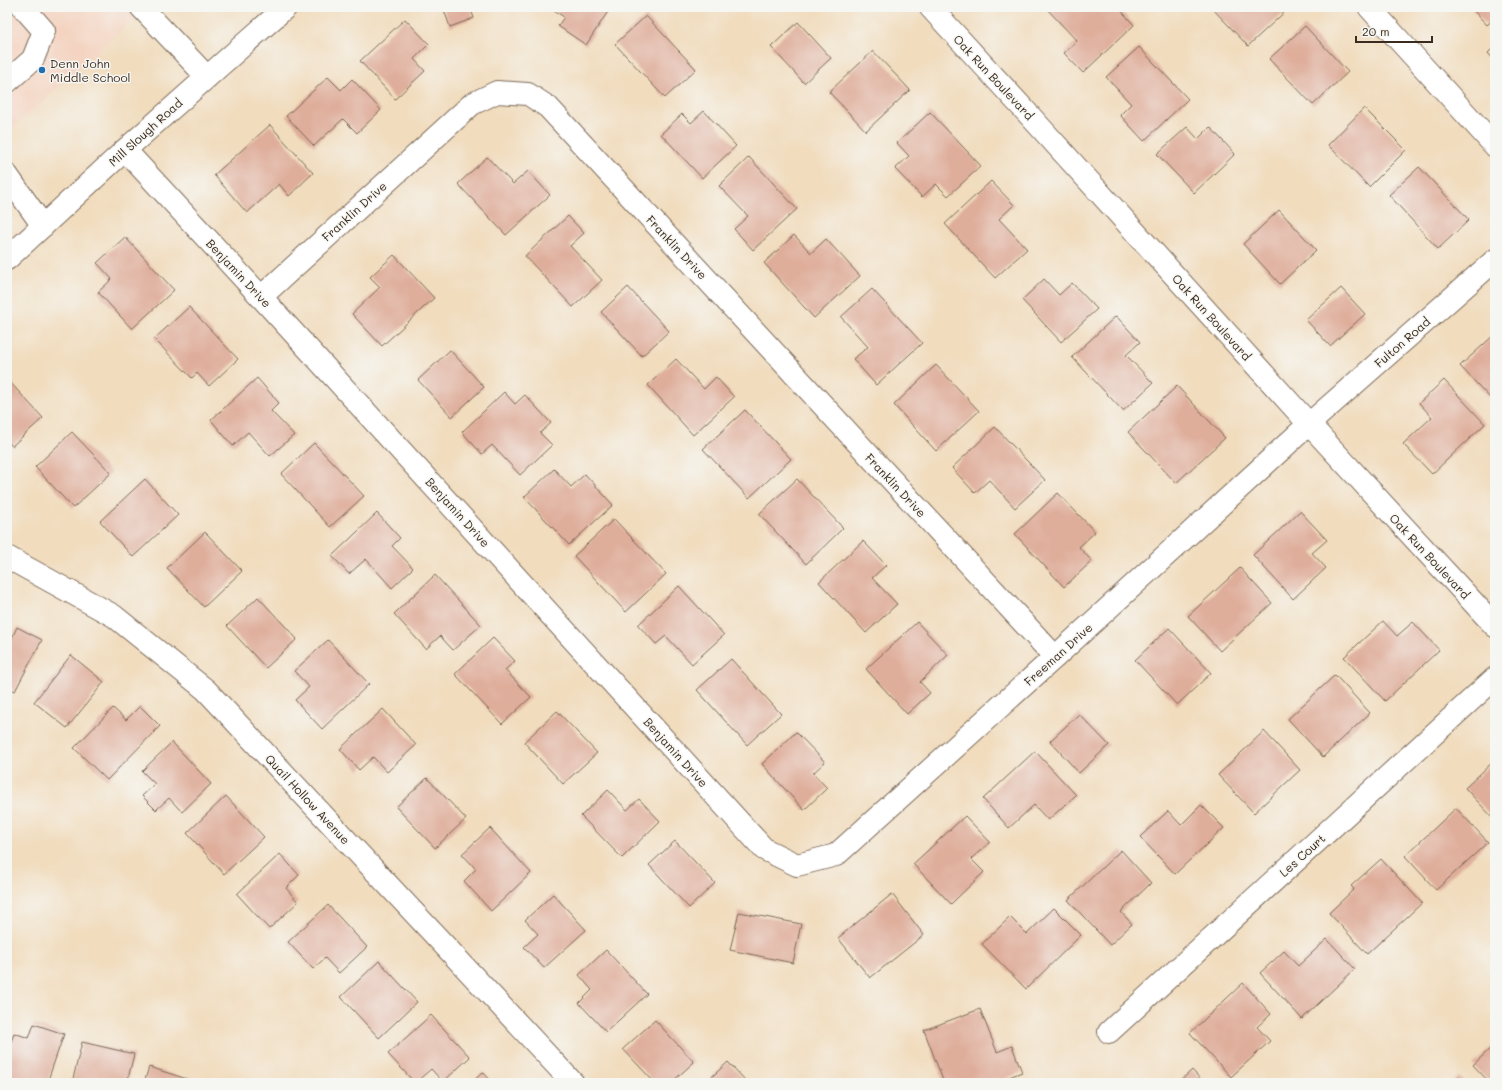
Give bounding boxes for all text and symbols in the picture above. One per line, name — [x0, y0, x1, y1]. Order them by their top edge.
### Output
scale bar — [1356, 18, 1432, 44]
text: 20 m — [1362, 23, 1390, 39]
street label: Oak Run Boulevard — [950, 31, 1038, 123]
place label: Denn John Middle School — [50, 55, 131, 85]
marker: Denn John Middle School — [37, 65, 47, 75]
street label: Mill Slough Road — [105, 94, 186, 169]
street label: Franklin Drive — [318, 178, 390, 244]
street label: Franklin Drive — [643, 212, 711, 282]
street label: Benjamin Drive — [203, 235, 275, 311]
street label: Oak Run Boulevard — [1169, 270, 1255, 364]
street label: Fulton Road — [1371, 313, 1434, 371]
street label: Franklin Drive — [862, 450, 930, 520]
street label: Benjamin Drive — [422, 474, 494, 550]
street label: Oak Run Boulevard — [1386, 510, 1474, 602]
street label: Freeman Drive — [1020, 619, 1096, 689]
street label: Benjamin Drive — [640, 714, 712, 790]
street label: Quail Hollow Avenue — [262, 751, 354, 847]
street label: Les Court — [1275, 830, 1329, 880]

